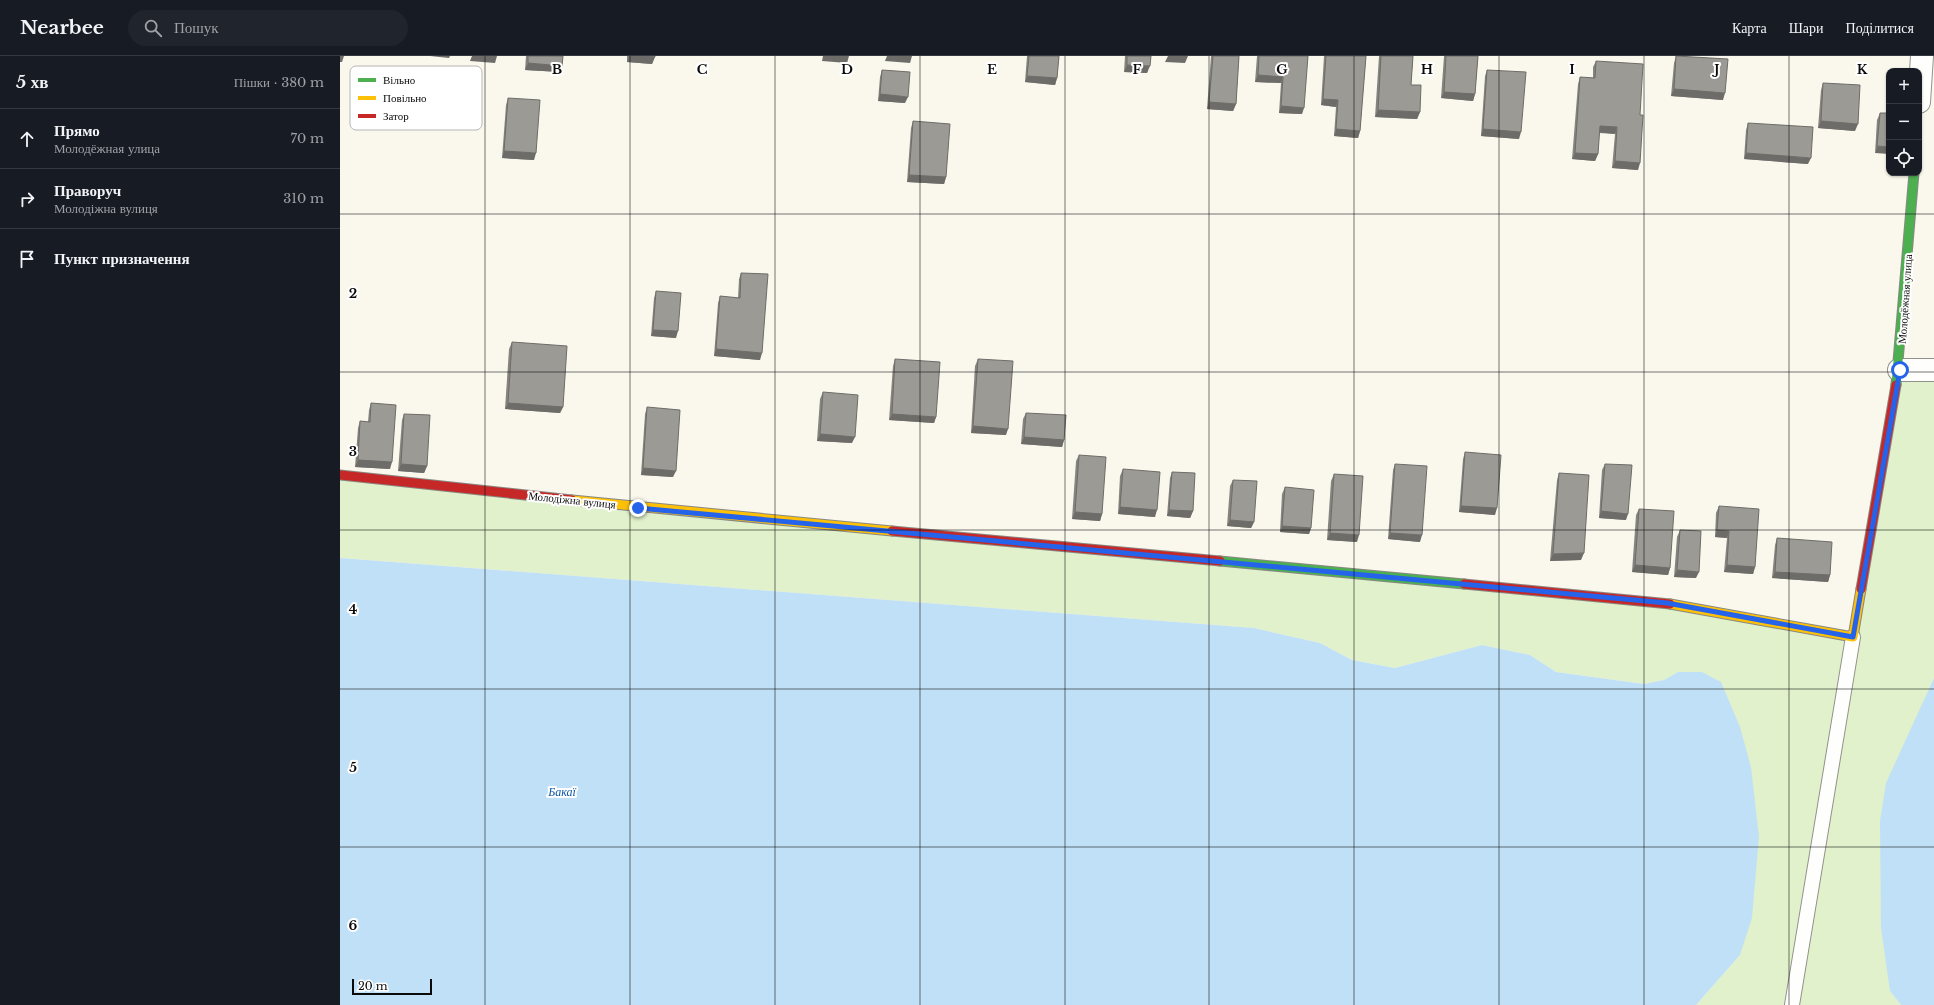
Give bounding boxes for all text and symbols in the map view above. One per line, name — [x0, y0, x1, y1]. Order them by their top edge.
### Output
search box — [128, 10, 408, 46]
text: Nearbee — [20, 16, 104, 39]
icon: search — [142, 17, 164, 39]
text: Пошук — [174, 18, 219, 37]
text: Карта — [1732, 19, 1767, 37]
text: Шари — [1789, 19, 1824, 37]
text: Поділитися — [1846, 19, 1914, 37]
text: B — [552, 61, 562, 78]
text: C — [697, 61, 708, 78]
text: D — [841, 61, 853, 78]
text: E — [987, 61, 997, 78]
text: F — [1133, 61, 1142, 78]
text: G — [1276, 61, 1288, 78]
text: H — [1421, 61, 1433, 78]
text: I — [1569, 61, 1575, 78]
text: J — [1711, 61, 1720, 78]
text: K — [1857, 61, 1868, 78]
legend — [350, 66, 482, 130]
map controls — [1886, 68, 1922, 176]
button: + — [1886, 68, 1922, 104]
text: 5 хв — [16, 72, 48, 93]
text: Вільно — [383, 73, 416, 87]
text: Пішки · 380 m — [234, 74, 324, 91]
text: Повільно — [383, 91, 427, 105]
button: − — [1886, 104, 1922, 140]
text: Затор — [383, 109, 409, 123]
text: Прямо — [54, 121, 100, 140]
icon: ahead — [16, 128, 38, 150]
text: 70 m — [291, 130, 324, 147]
text: Молодёжная улица — [54, 140, 160, 157]
button: locate — [1886, 140, 1922, 176]
text: Праворуч — [54, 181, 121, 200]
icon: right — [16, 188, 38, 210]
text: 310 m — [283, 190, 324, 207]
text: Молодіжна вулиця — [54, 200, 158, 217]
icon: arrive — [16, 248, 38, 270]
text: Пункт призначення — [54, 249, 190, 268]
street label: Молодёжная улица — [1895, 254, 1915, 344]
text: 2 — [349, 285, 357, 302]
route start — [1891, 361, 1909, 379]
text: 3 — [349, 443, 357, 460]
street label: Молодіжна вулиця — [528, 488, 616, 512]
route end — [629, 499, 647, 517]
text: 4 — [349, 601, 358, 618]
text: 5 — [349, 759, 357, 776]
water label: Бакаї — [547, 784, 577, 799]
text: 6 — [349, 917, 358, 934]
scale bar — [352, 977, 432, 996]
text: 20 m — [358, 979, 388, 993]

